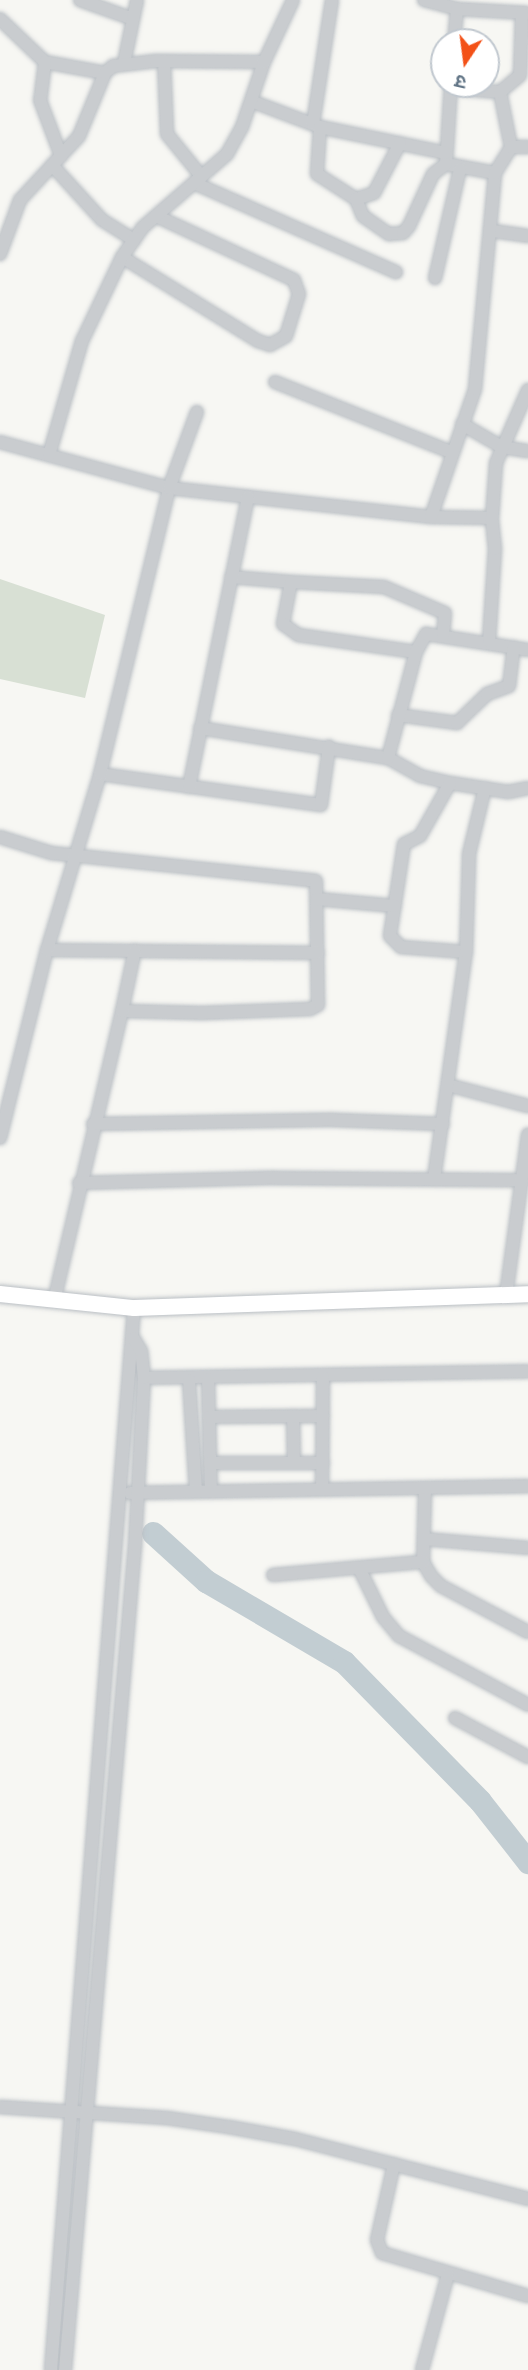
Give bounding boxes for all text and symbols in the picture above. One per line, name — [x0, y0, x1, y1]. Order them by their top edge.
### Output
north arrow — [430, 28, 500, 98]
text: उ — [453, 70, 469, 94]

